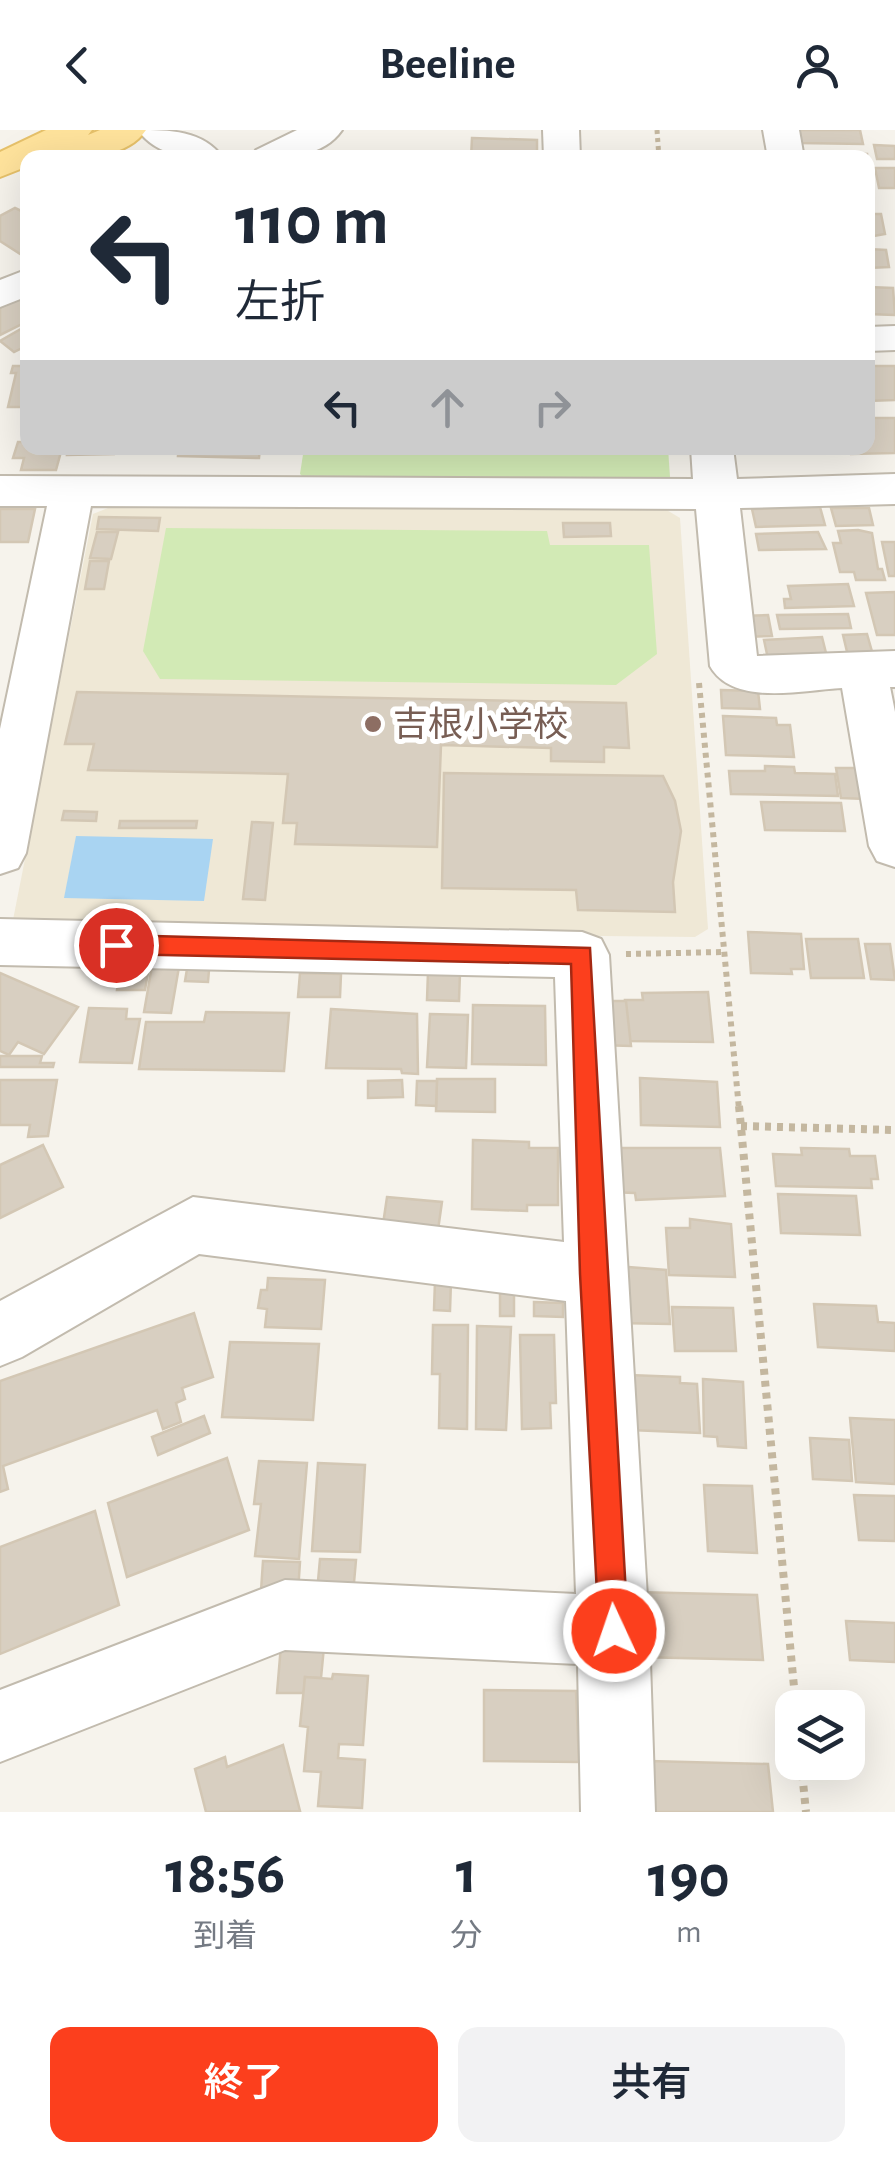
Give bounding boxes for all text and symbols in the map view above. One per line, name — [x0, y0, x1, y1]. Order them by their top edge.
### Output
icon: back — [50, 38, 105, 93]
icon: person — [790, 38, 845, 93]
text: Beeline — [379, 42, 516, 87]
text: 110 m — [235, 187, 389, 257]
icon: left — [70, 190, 200, 320]
text: 左折 — [235, 281, 325, 326]
icon: left — [315, 380, 370, 435]
icon: ahead — [420, 380, 475, 435]
icon: right — [525, 380, 580, 435]
place label: 吉根小学校 — [393, 706, 568, 743]
marker: 吉根小学校 — [362, 713, 384, 735]
pin — [74, 903, 159, 988]
icon: arrive — [89, 918, 144, 973]
position arrow — [562, 1579, 666, 1683]
map controls — [775, 1690, 865, 1780]
button: layers — [775, 1690, 865, 1780]
text: 18:56 — [165, 1844, 285, 1904]
text: 1 — [456, 1844, 477, 1904]
text: 190 — [648, 1848, 730, 1908]
text: m — [676, 1916, 702, 1948]
text: 到着 — [193, 1920, 257, 1952]
text: 分 — [450, 1920, 483, 1952]
button: 終了 — [50, 2027, 438, 2142]
button: 共有 — [458, 2027, 845, 2142]

